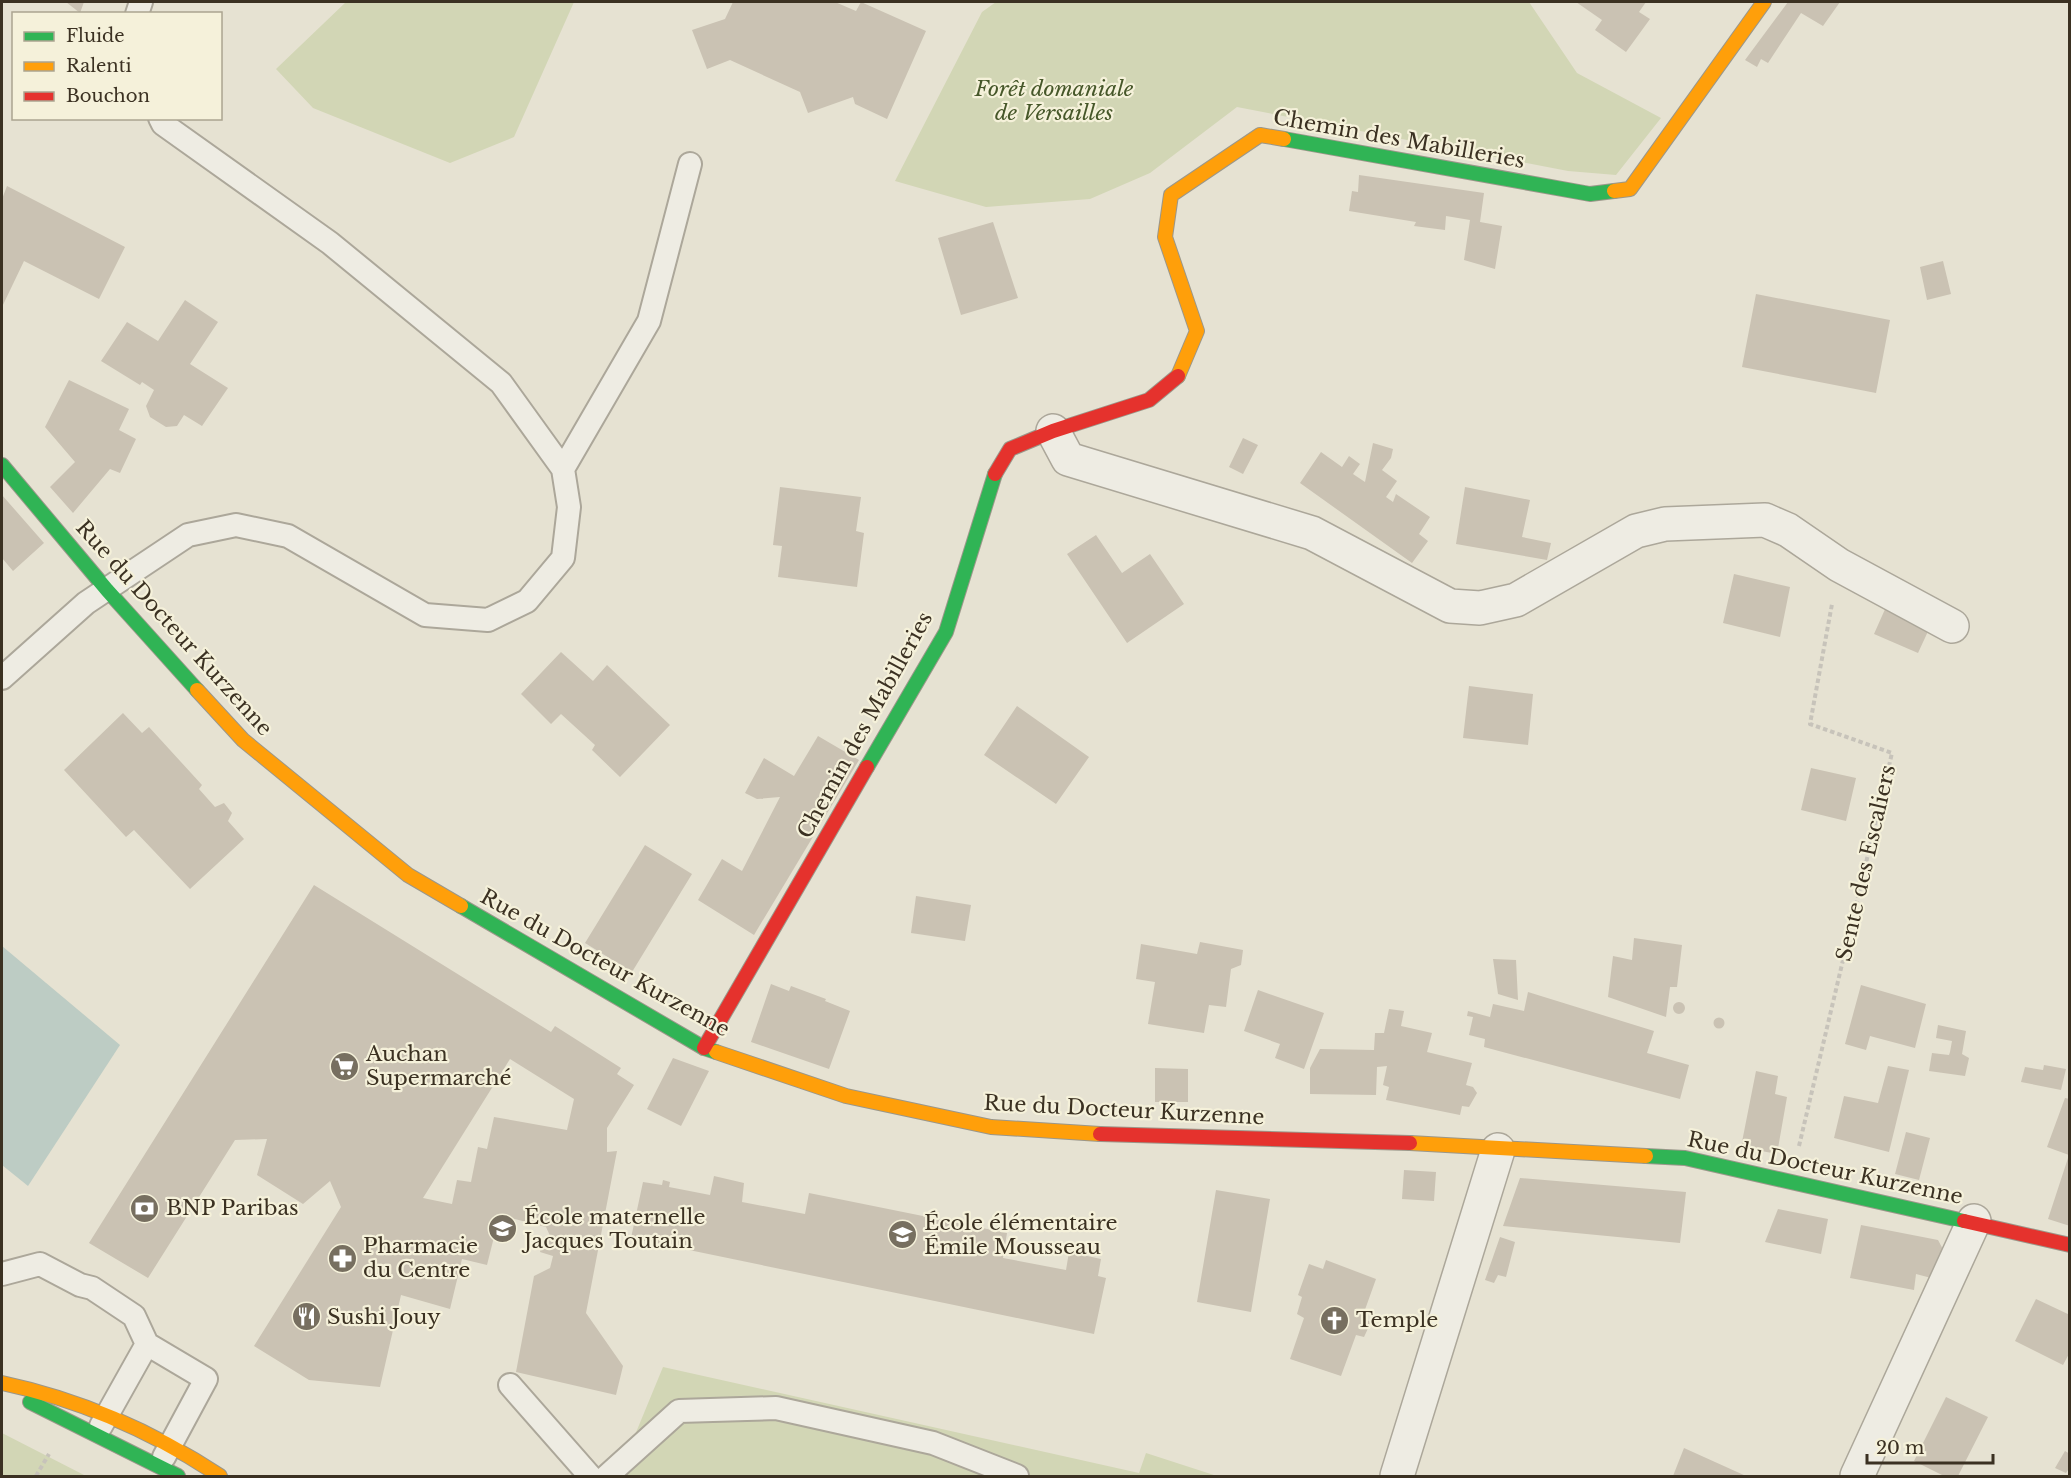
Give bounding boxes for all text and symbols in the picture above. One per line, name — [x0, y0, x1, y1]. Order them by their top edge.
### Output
legend — [12, 12, 222, 120]
text: Fluide — [66, 25, 125, 47]
text: Ralenti — [66, 55, 132, 77]
park label: Forêt domaniale de Versailles — [974, 76, 1134, 126]
text: Bouchon — [66, 85, 150, 107]
street label: Chemin des Mabilleries — [1271, 104, 1527, 174]
street label: Rue du Docteur Kurzenne — [70, 515, 278, 741]
street label: Chemin des Mabilleries — [792, 607, 938, 843]
street label: Sente des Escaliers — [1831, 762, 1901, 964]
street label: Rue du Docteur Kurzenne — [476, 884, 734, 1042]
place label: Auchan Supermarché — [365, 1041, 512, 1091]
supermarket icon: Auchan Supermarché — [329, 1050, 361, 1082]
street label: Rue du Docteur Kurzenne — [983, 1090, 1265, 1130]
street label: Rue du Docteur Kurzenne — [1685, 1126, 1965, 1210]
bank icon: BNP Paribas — [129, 1192, 161, 1224]
place label: BNP Paribas — [166, 1195, 299, 1221]
place label: École maternelle Jacques Toutain — [521, 1204, 705, 1254]
place label: École élémentaire Émile Mousseau — [924, 1210, 1118, 1260]
school or university icon: École maternelle Jacques Toutain — [487, 1213, 519, 1245]
school or university icon: École élémentaire Émile Mousseau — [887, 1219, 919, 1251]
place label: Pharmacie du Centre — [363, 1233, 478, 1283]
pharmacy icon: Pharmacie du Centre — [326, 1242, 358, 1274]
restaurant icon: Sushi Jouy — [290, 1301, 322, 1333]
place label: Sushi Jouy — [327, 1304, 441, 1330]
church icon: Temple — [1319, 1304, 1351, 1336]
place label: Temple — [1356, 1307, 1438, 1333]
scale bar — [1867, 1427, 1993, 1465]
text: 20 m — [1876, 1437, 1924, 1459]

